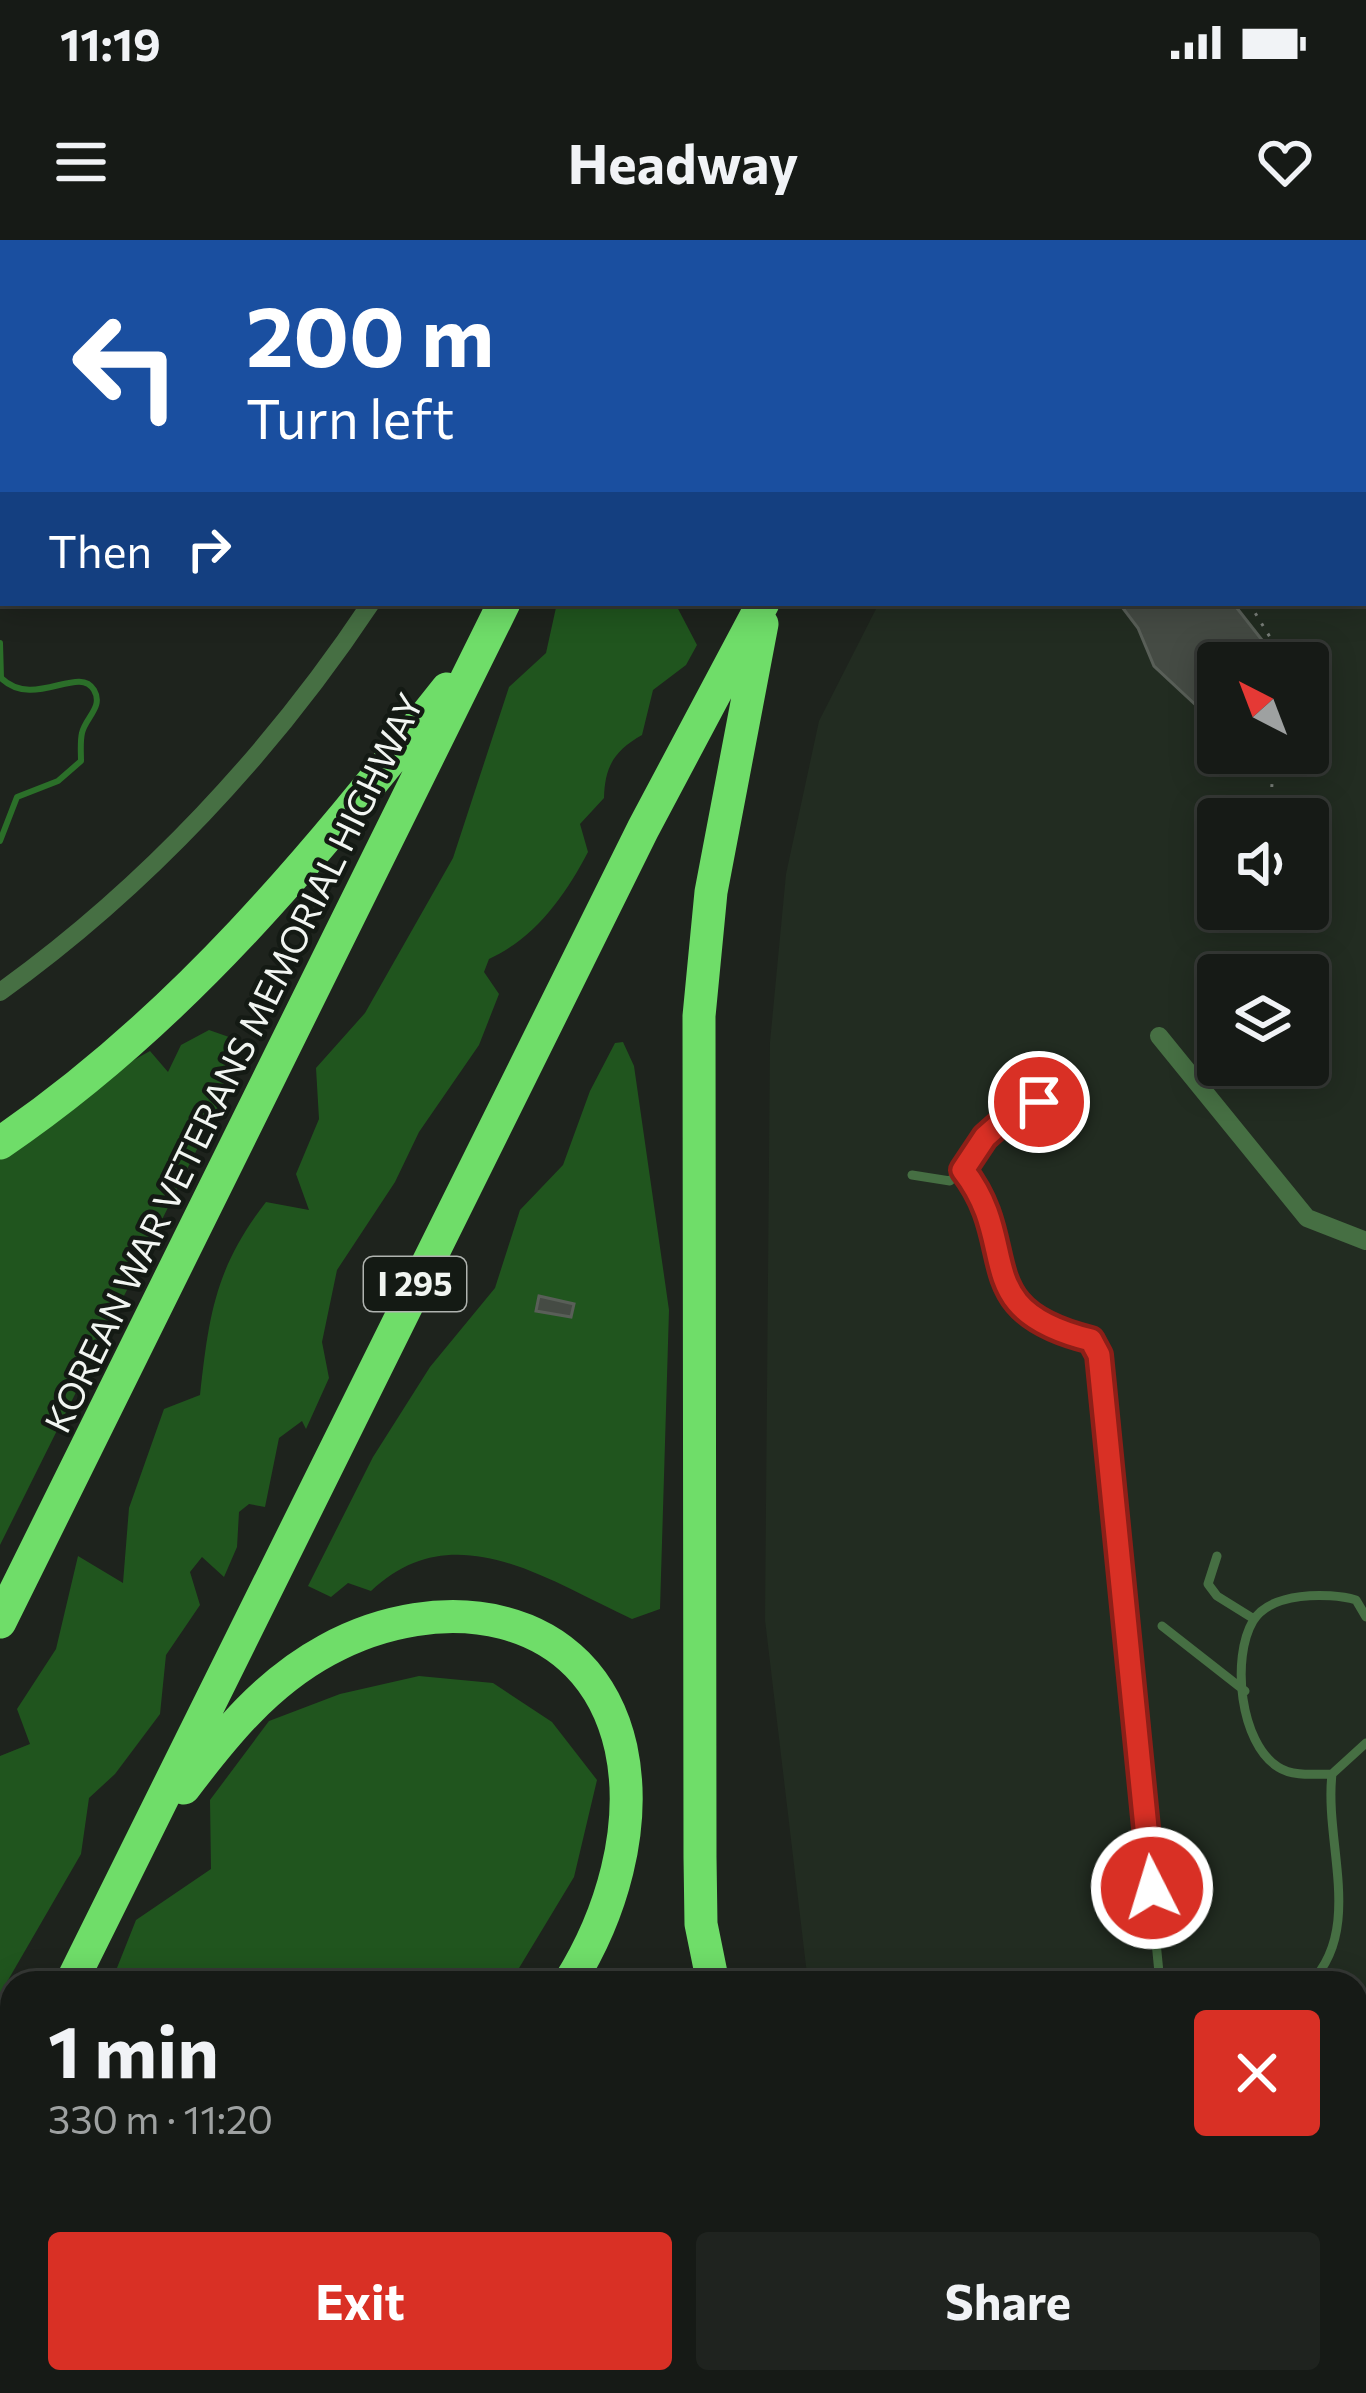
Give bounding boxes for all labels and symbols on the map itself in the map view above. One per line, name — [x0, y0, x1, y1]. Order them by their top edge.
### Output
north arrow — [1197, 642, 1329, 774]
street label: KOREAN WAR VETERANS MEMORIAL HIGHWAY — [33, 686, 431, 1439]
pin — [988, 1051, 1090, 1153]
road number: I 295 — [364, 1257, 466, 1311]
position arrow — [1089, 1825, 1215, 1951]

